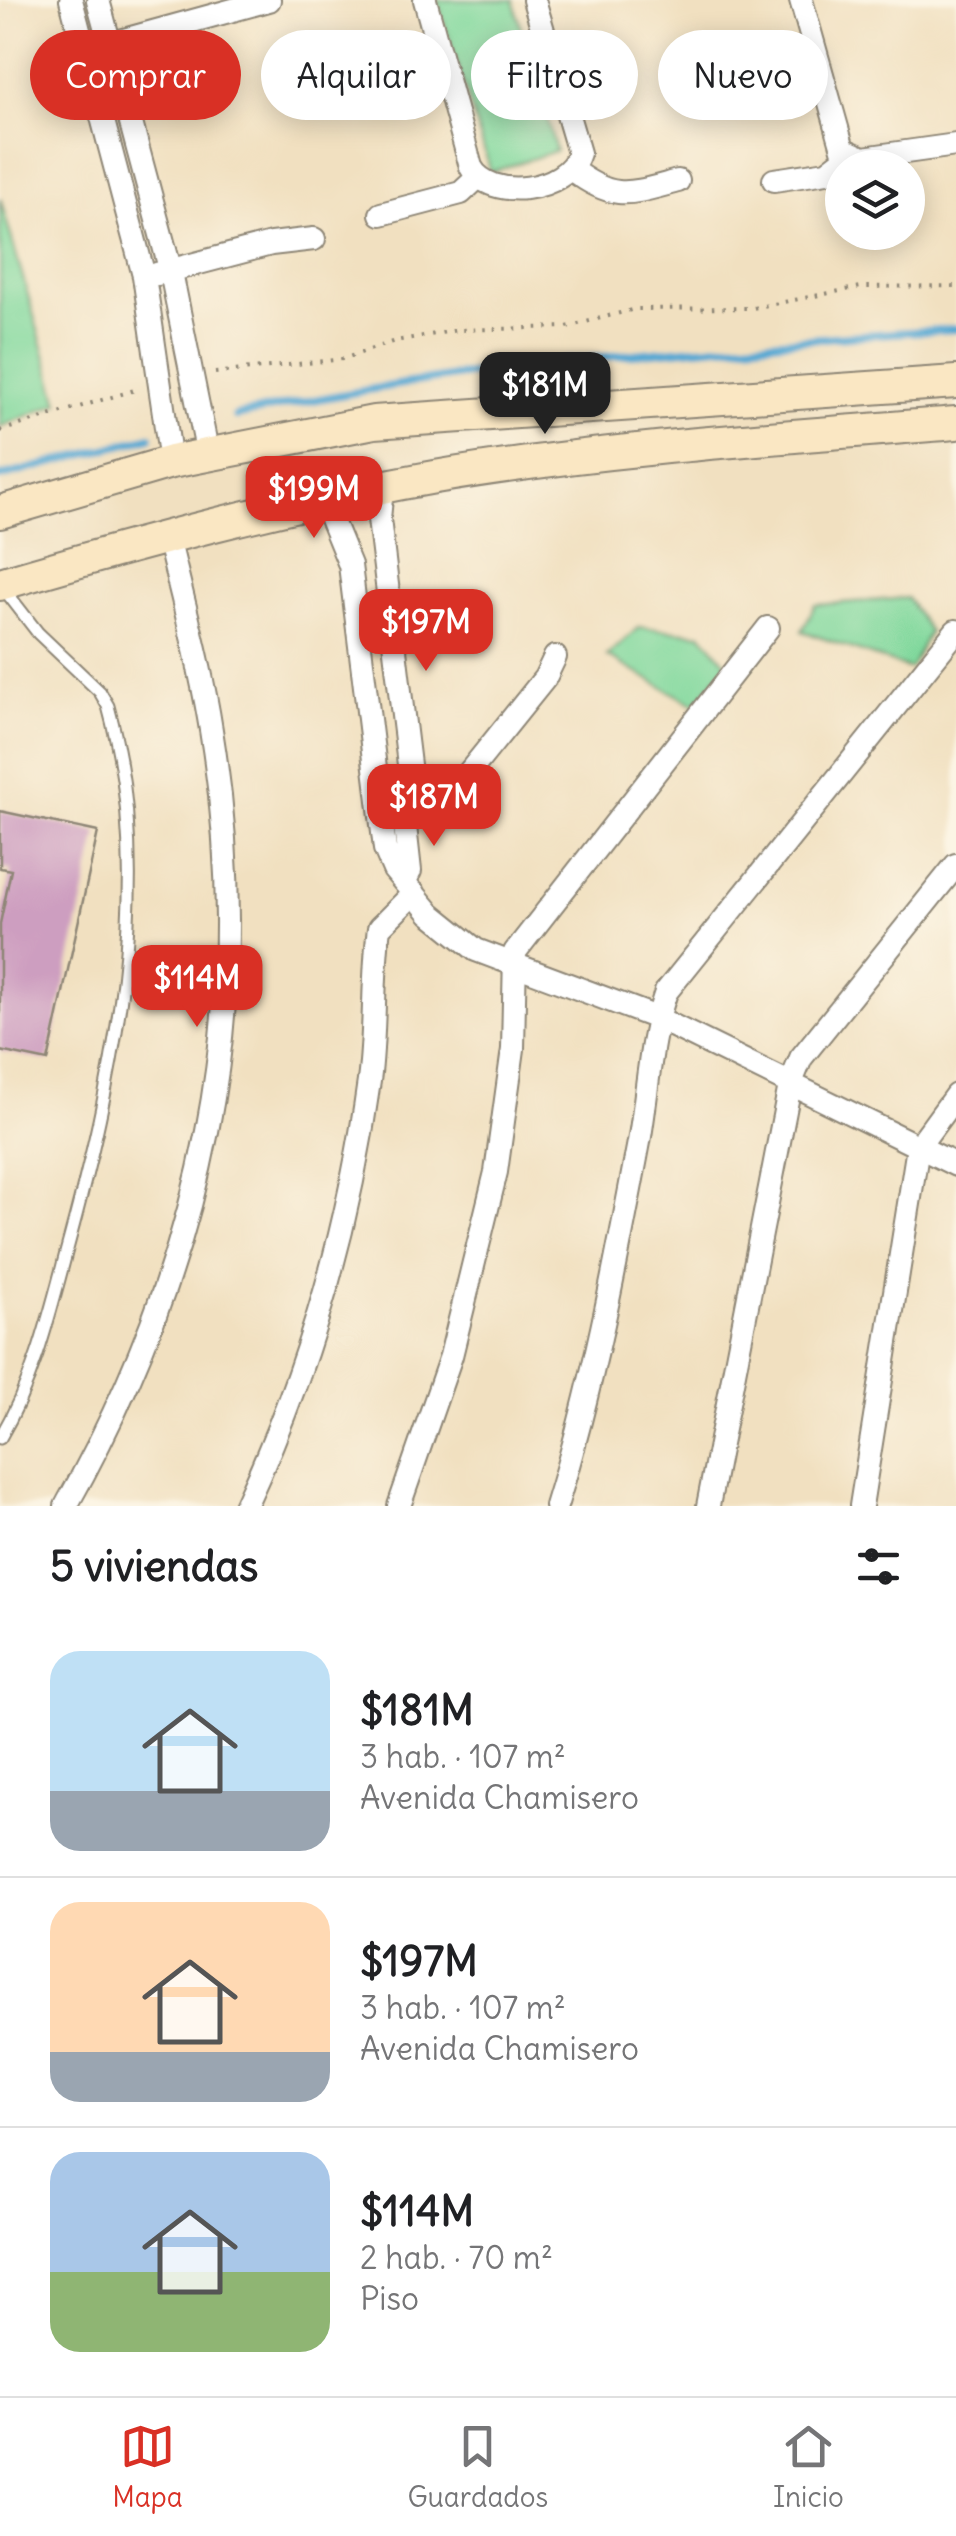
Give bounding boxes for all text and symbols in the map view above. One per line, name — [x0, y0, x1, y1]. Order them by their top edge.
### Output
chip: Comprar — [30, 30, 241, 120]
chip: Alquilar — [261, 30, 451, 120]
chip: Filtros — [471, 30, 638, 120]
chip: Nuevo — [658, 30, 828, 120]
map controls — [825, 150, 925, 250]
button: layers — [825, 150, 925, 250]
pin: $181M — [475, 352, 615, 437]
text: $181M — [501, 364, 589, 405]
pin: $199M — [244, 456, 384, 541]
text: $199M — [268, 468, 360, 509]
pin: $197M — [356, 589, 496, 674]
text: $197M — [381, 601, 471, 642]
pin: $187M — [364, 764, 504, 849]
text: $187M — [389, 776, 479, 817]
pin: $114M — [127, 945, 267, 1030]
text: $114M — [153, 957, 241, 998]
icon: filters — [851, 1539, 906, 1594]
text: 5 viviendas — [50, 1540, 258, 1592]
text: $181M — [360, 1684, 474, 1736]
icon: home — [130, 1691, 250, 1811]
text: 3 hab. · 107 m² — [360, 1736, 566, 1777]
text: Avenida Chamisero — [360, 1777, 639, 1818]
text: $197M — [360, 1935, 478, 1987]
icon: home — [130, 1942, 250, 2062]
text: 3 hab. · 107 m² — [360, 1987, 566, 2028]
text: Avenida Chamisero — [360, 2028, 639, 2069]
text: $114M — [360, 2185, 474, 2237]
icon: home — [130, 2192, 250, 2312]
text: 2 hab. · 70 m² — [360, 2237, 553, 2278]
text: Piso — [360, 2278, 419, 2319]
tab: Mapa — [112, 2419, 183, 2515]
tab: Guardados — [407, 2419, 548, 2515]
tab: Inicio — [773, 2419, 844, 2515]

